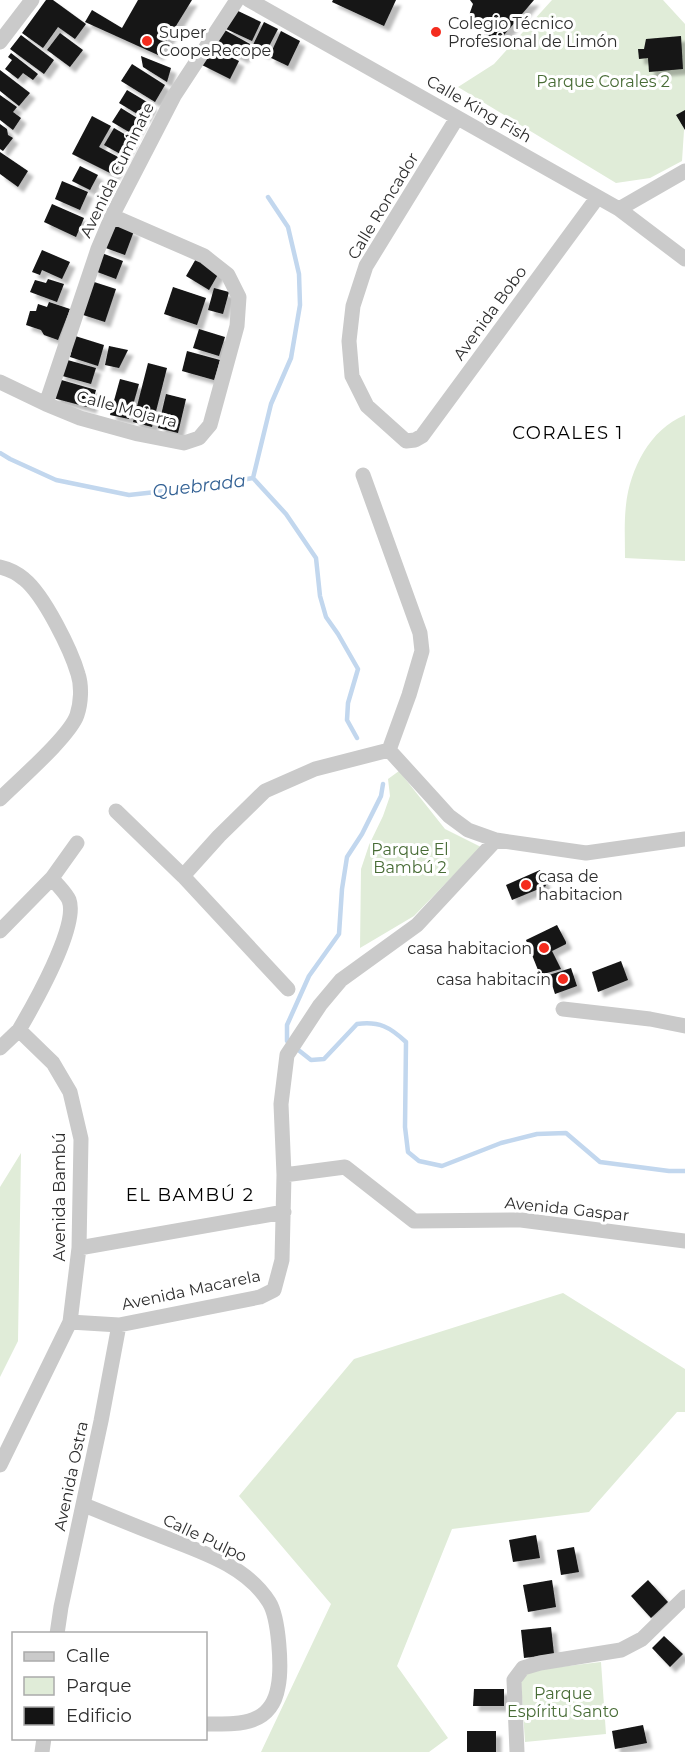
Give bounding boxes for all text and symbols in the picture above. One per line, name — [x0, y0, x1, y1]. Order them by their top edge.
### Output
place label: Colegio Técnico Profesional de Limón — [448, 14, 617, 51]
place label: Super CoopeRecope — [159, 23, 271, 60]
marker: Colegio Técnico Profesional de Limón — [429, 25, 443, 39]
marker: Super CoopeRecope — [140, 34, 154, 48]
street label: Calle King Fish — [423, 71, 535, 147]
park label: Parque Corales 2 — [536, 72, 670, 91]
street label: Avenida Cuminate — [76, 99, 158, 241]
street label: Calle Roncador — [344, 149, 422, 263]
street label: Avenida Bobo — [449, 262, 531, 364]
street label: Calle Mojarra — [74, 386, 180, 432]
district label: CORALES 1 — [512, 422, 624, 444]
water label: Quebrada — [151, 469, 247, 503]
park label: Parque El Bambú 2 — [371, 840, 449, 877]
place label: casa de habitacion — [538, 867, 623, 904]
marker: casa de habitacion — [519, 878, 533, 892]
place label: casa habitacion — [407, 939, 532, 958]
marker: casa habitacion — [537, 941, 551, 955]
place label: casa habitacin — [436, 970, 551, 989]
marker: casa habitacin — [556, 972, 570, 986]
street label: Avenida Bambú — [50, 1133, 69, 1261]
district label: EL BAMBÚ 2 — [126, 1184, 254, 1206]
street label: Avenida Gaspar — [504, 1193, 630, 1225]
street label: Avenida Macarela — [120, 1266, 262, 1314]
street label: Avenida Ostra — [50, 1419, 92, 1533]
street label: Calle Pulpo — [160, 1510, 250, 1566]
legend — [12, 1632, 207, 1740]
text: Calle — [66, 1645, 110, 1667]
text: Parque — [66, 1675, 132, 1697]
park label: Parque Espíritu Santo — [507, 1684, 619, 1721]
text: Edificio — [66, 1705, 132, 1727]

